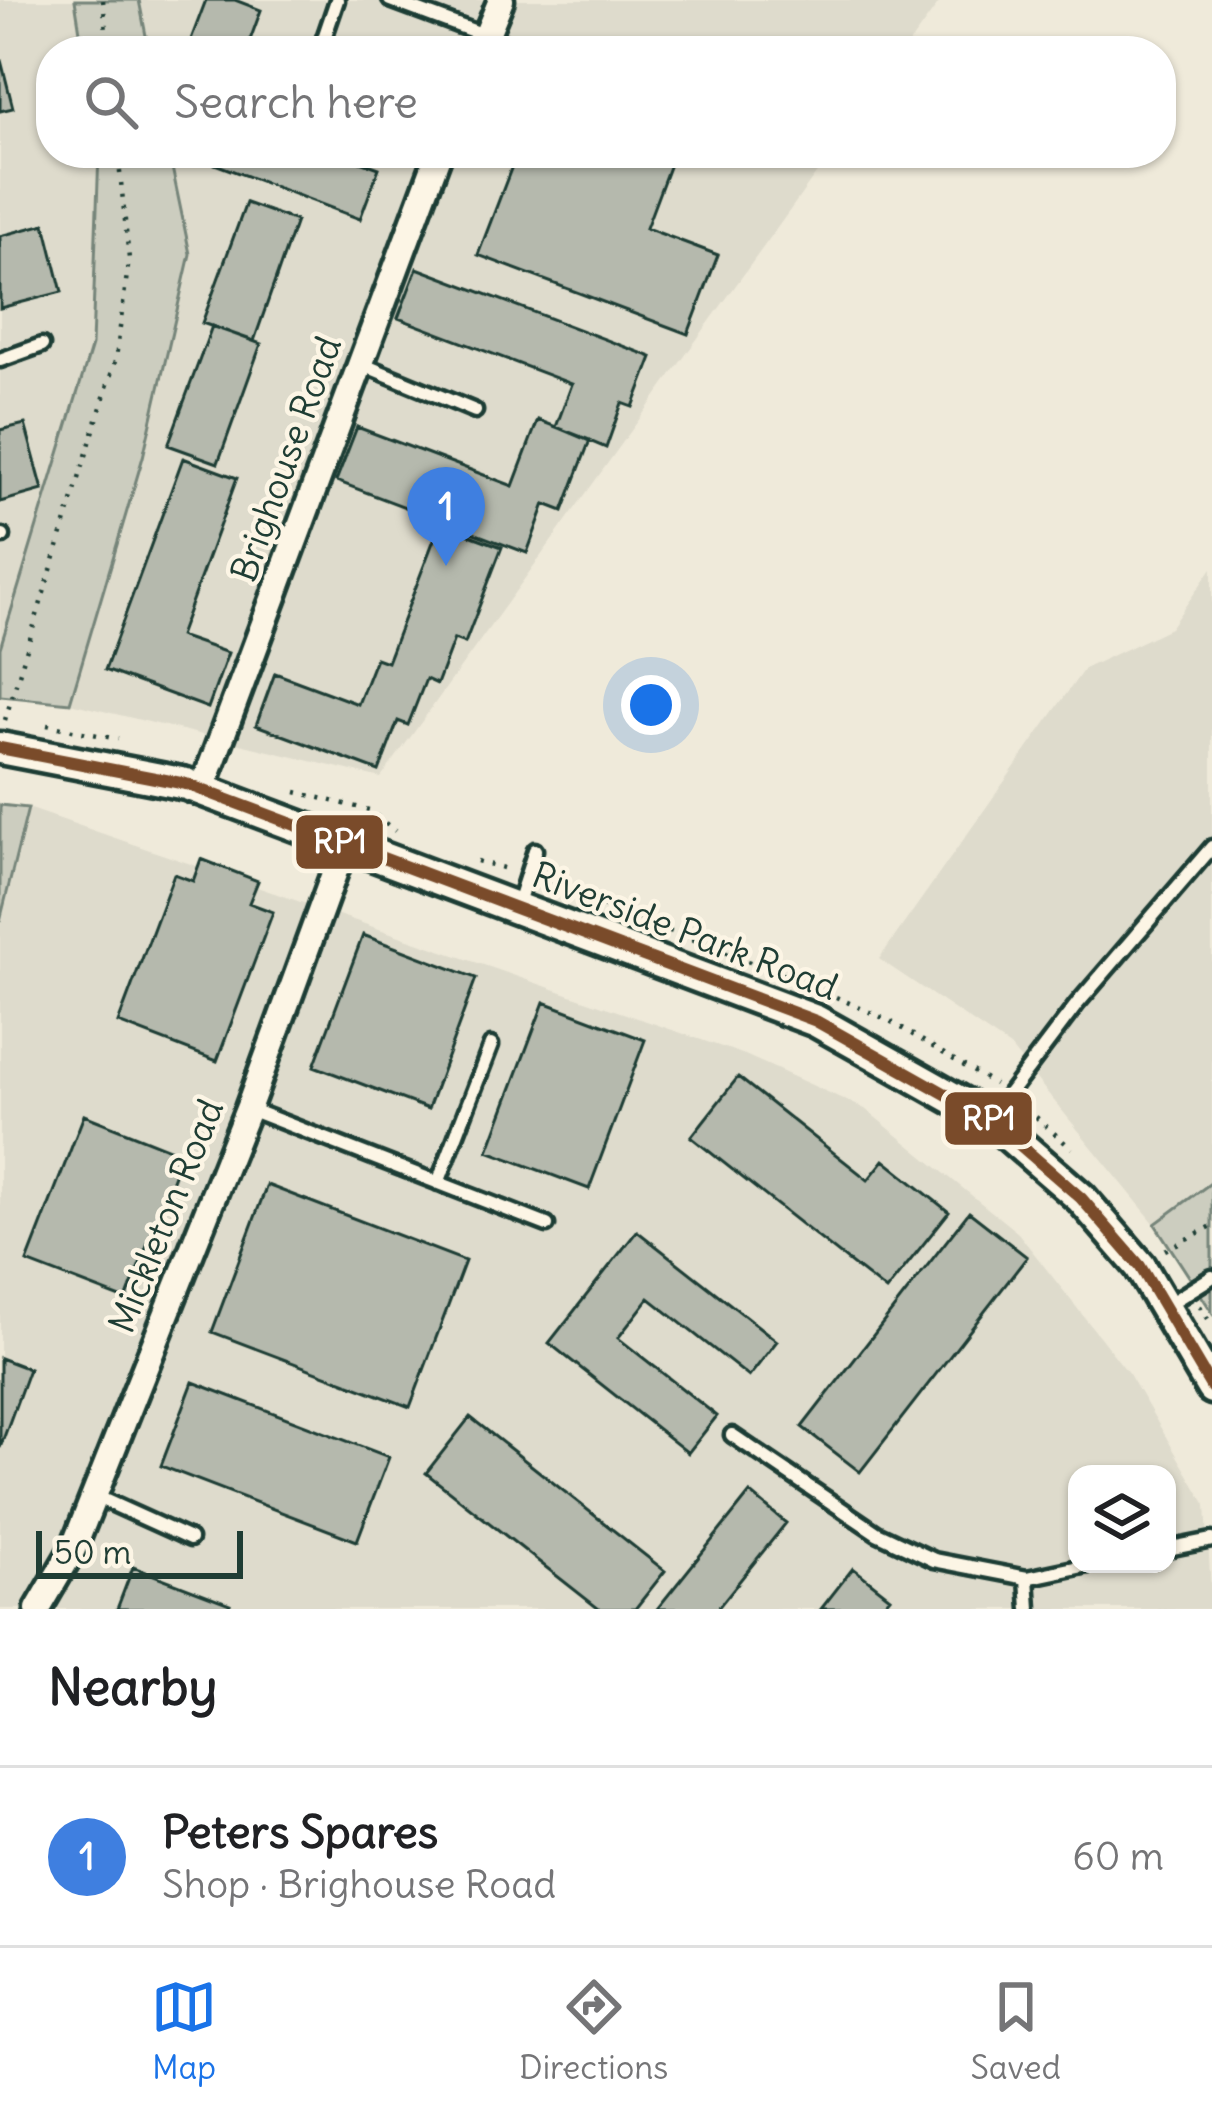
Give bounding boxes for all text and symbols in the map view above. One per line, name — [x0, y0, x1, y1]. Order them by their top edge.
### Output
search box — [36, 36, 1176, 168]
icon: search — [78, 69, 144, 135]
text: Search here — [174, 74, 418, 130]
street label: Brighouse Road — [221, 330, 351, 588]
pin: 1 — [407, 467, 485, 566]
your location — [621, 675, 681, 735]
line badge: RP1 — [294, 813, 385, 871]
text: RP1 — [313, 820, 367, 862]
street label: Riverside Park Road — [526, 852, 844, 1010]
line badge: RP1 — [943, 1090, 1034, 1147]
street label: Mickleton Road — [99, 1093, 233, 1339]
text: RP1 — [962, 1097, 1016, 1139]
map controls — [1068, 1465, 1176, 1573]
button: layers — [1068, 1465, 1176, 1573]
scale bar — [36, 1525, 243, 1578]
text: 50 m — [54, 1531, 131, 1573]
text: Nearby — [48, 1655, 217, 1719]
text: Peters Spares — [162, 1804, 438, 1860]
text: 1 — [79, 1832, 95, 1881]
text: 60 m — [1072, 1832, 1164, 1881]
text: Shop · Brighouse Road — [162, 1860, 556, 1909]
tab: Map — [151, 1974, 217, 2088]
tab: Directions — [519, 1974, 668, 2088]
tab: Saved — [971, 1974, 1061, 2088]

